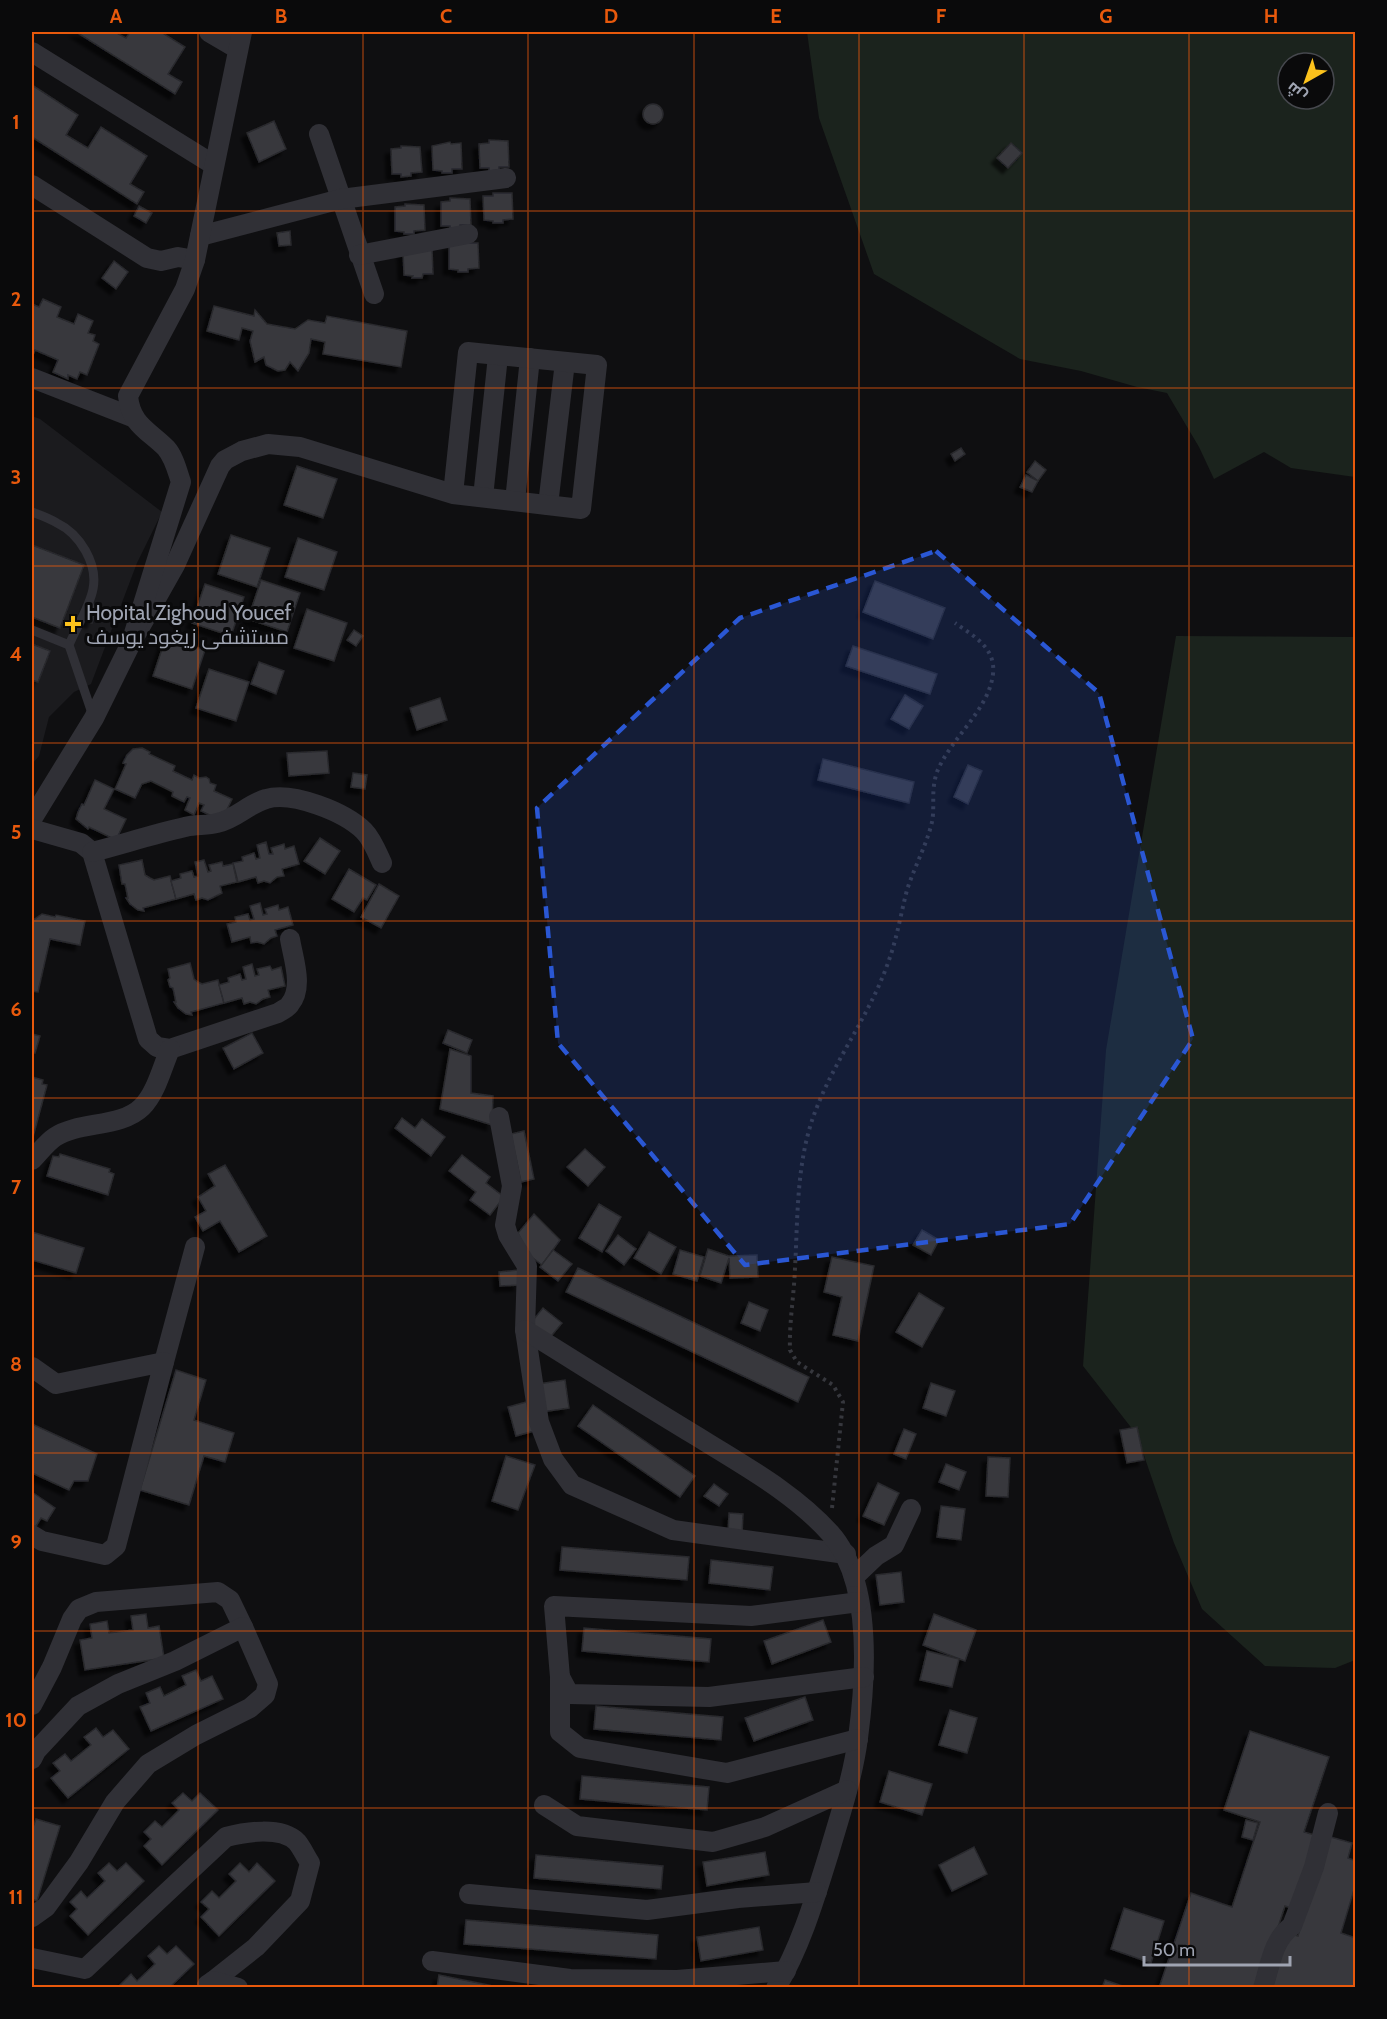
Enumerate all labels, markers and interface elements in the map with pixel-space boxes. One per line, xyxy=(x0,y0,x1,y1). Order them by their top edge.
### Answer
text: A xyxy=(110,4,123,28)
text: B xyxy=(275,4,287,28)
text: C xyxy=(440,4,452,28)
text: D xyxy=(604,4,618,28)
text: E xyxy=(770,4,782,28)
text: F xyxy=(936,4,947,28)
text: G xyxy=(1099,4,1113,28)
text: H xyxy=(1264,4,1278,28)
north arrow xyxy=(1276,51,1336,111)
text: ش xyxy=(1283,78,1311,106)
text: 1 xyxy=(12,110,20,134)
text: 2 xyxy=(11,287,21,311)
text: 3 xyxy=(11,465,21,489)
place label: Hopital Zighoud Youcef مستشفى زيغود يوسف xyxy=(86,600,292,650)
marker: Hopital Zighoud Youcef مستشفى زيغود يوسف xyxy=(64,615,82,633)
text: 4 xyxy=(10,642,22,666)
text: 5 xyxy=(11,820,21,844)
text: 6 xyxy=(10,997,22,1021)
text: 7 xyxy=(11,1175,22,1199)
text: 8 xyxy=(10,1352,22,1376)
text: 9 xyxy=(10,1530,22,1554)
text: 10 xyxy=(5,1708,27,1732)
text: 11 xyxy=(9,1885,23,1909)
scale bar xyxy=(1144,1929,1290,1967)
text: 50 m xyxy=(1153,1939,1195,1961)

